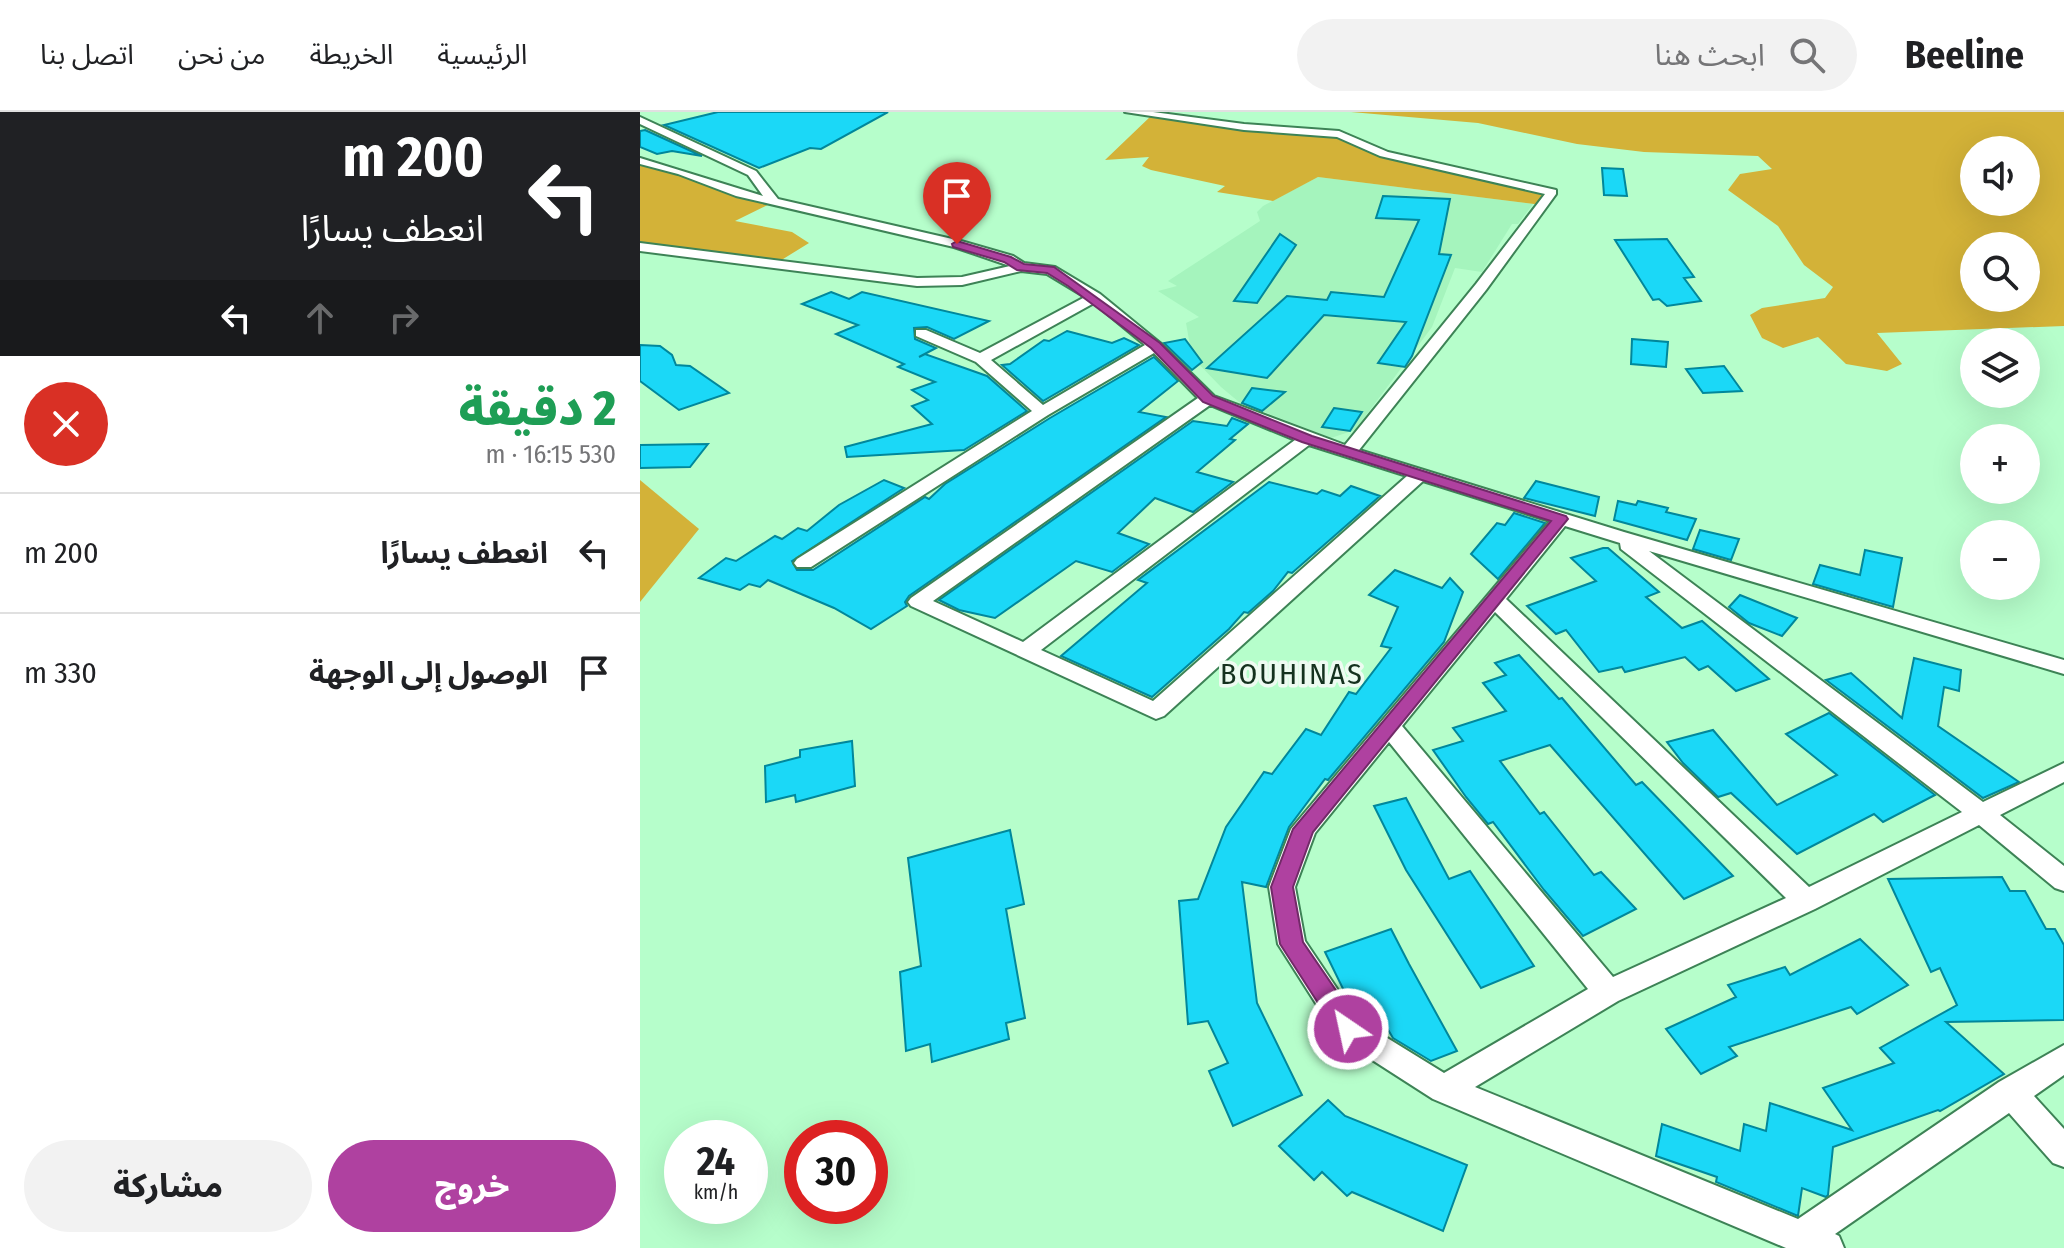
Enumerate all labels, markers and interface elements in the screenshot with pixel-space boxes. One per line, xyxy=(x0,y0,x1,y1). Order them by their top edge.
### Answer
search box xyxy=(1297,19,1857,91)
text: Beeline xyxy=(1905,32,2024,78)
icon: search xyxy=(1785,33,1829,77)
text: ابحث هنا xyxy=(1654,37,1765,73)
text: اتصل بنا xyxy=(40,38,134,71)
text: من نحن xyxy=(178,38,265,71)
text: الخريطة xyxy=(309,38,393,71)
text: الرئيسية xyxy=(437,38,527,71)
text: 200 m xyxy=(343,124,484,191)
map controls xyxy=(1960,136,2040,600)
button: sound xyxy=(1960,136,2040,216)
icon: left xyxy=(512,144,616,248)
pin xyxy=(923,162,991,244)
icon: arrive xyxy=(935,174,979,218)
text: انعطف يسارًا xyxy=(301,207,484,251)
button: search xyxy=(1960,232,2040,312)
icon: left xyxy=(214,296,258,340)
icon: ahead xyxy=(298,296,342,340)
icon: right xyxy=(382,296,426,340)
button: layers xyxy=(1960,328,2040,408)
text: 2 دقيقة xyxy=(459,380,616,438)
button: close xyxy=(24,382,108,466)
button: + xyxy=(1960,424,2040,504)
text: 530 m · 16:15 xyxy=(486,439,616,470)
button: − xyxy=(1960,520,2040,600)
icon: left xyxy=(572,531,616,575)
text: 200 m xyxy=(24,535,99,571)
text: انعطف يسارًا xyxy=(381,535,548,571)
icon: arrive xyxy=(572,651,616,695)
text: 330 m xyxy=(24,655,97,691)
text: الوصول إلى الوجهة xyxy=(309,655,548,691)
district label: BOUHINAS xyxy=(1220,656,1364,692)
position arrow xyxy=(1306,987,1390,1071)
speed limit sign: 30 xyxy=(784,1120,888,1224)
text: 24 xyxy=(697,1138,735,1186)
button: مشاركة xyxy=(24,1140,312,1232)
button: خروج xyxy=(328,1140,616,1232)
text: km/h xyxy=(694,1180,738,1204)

